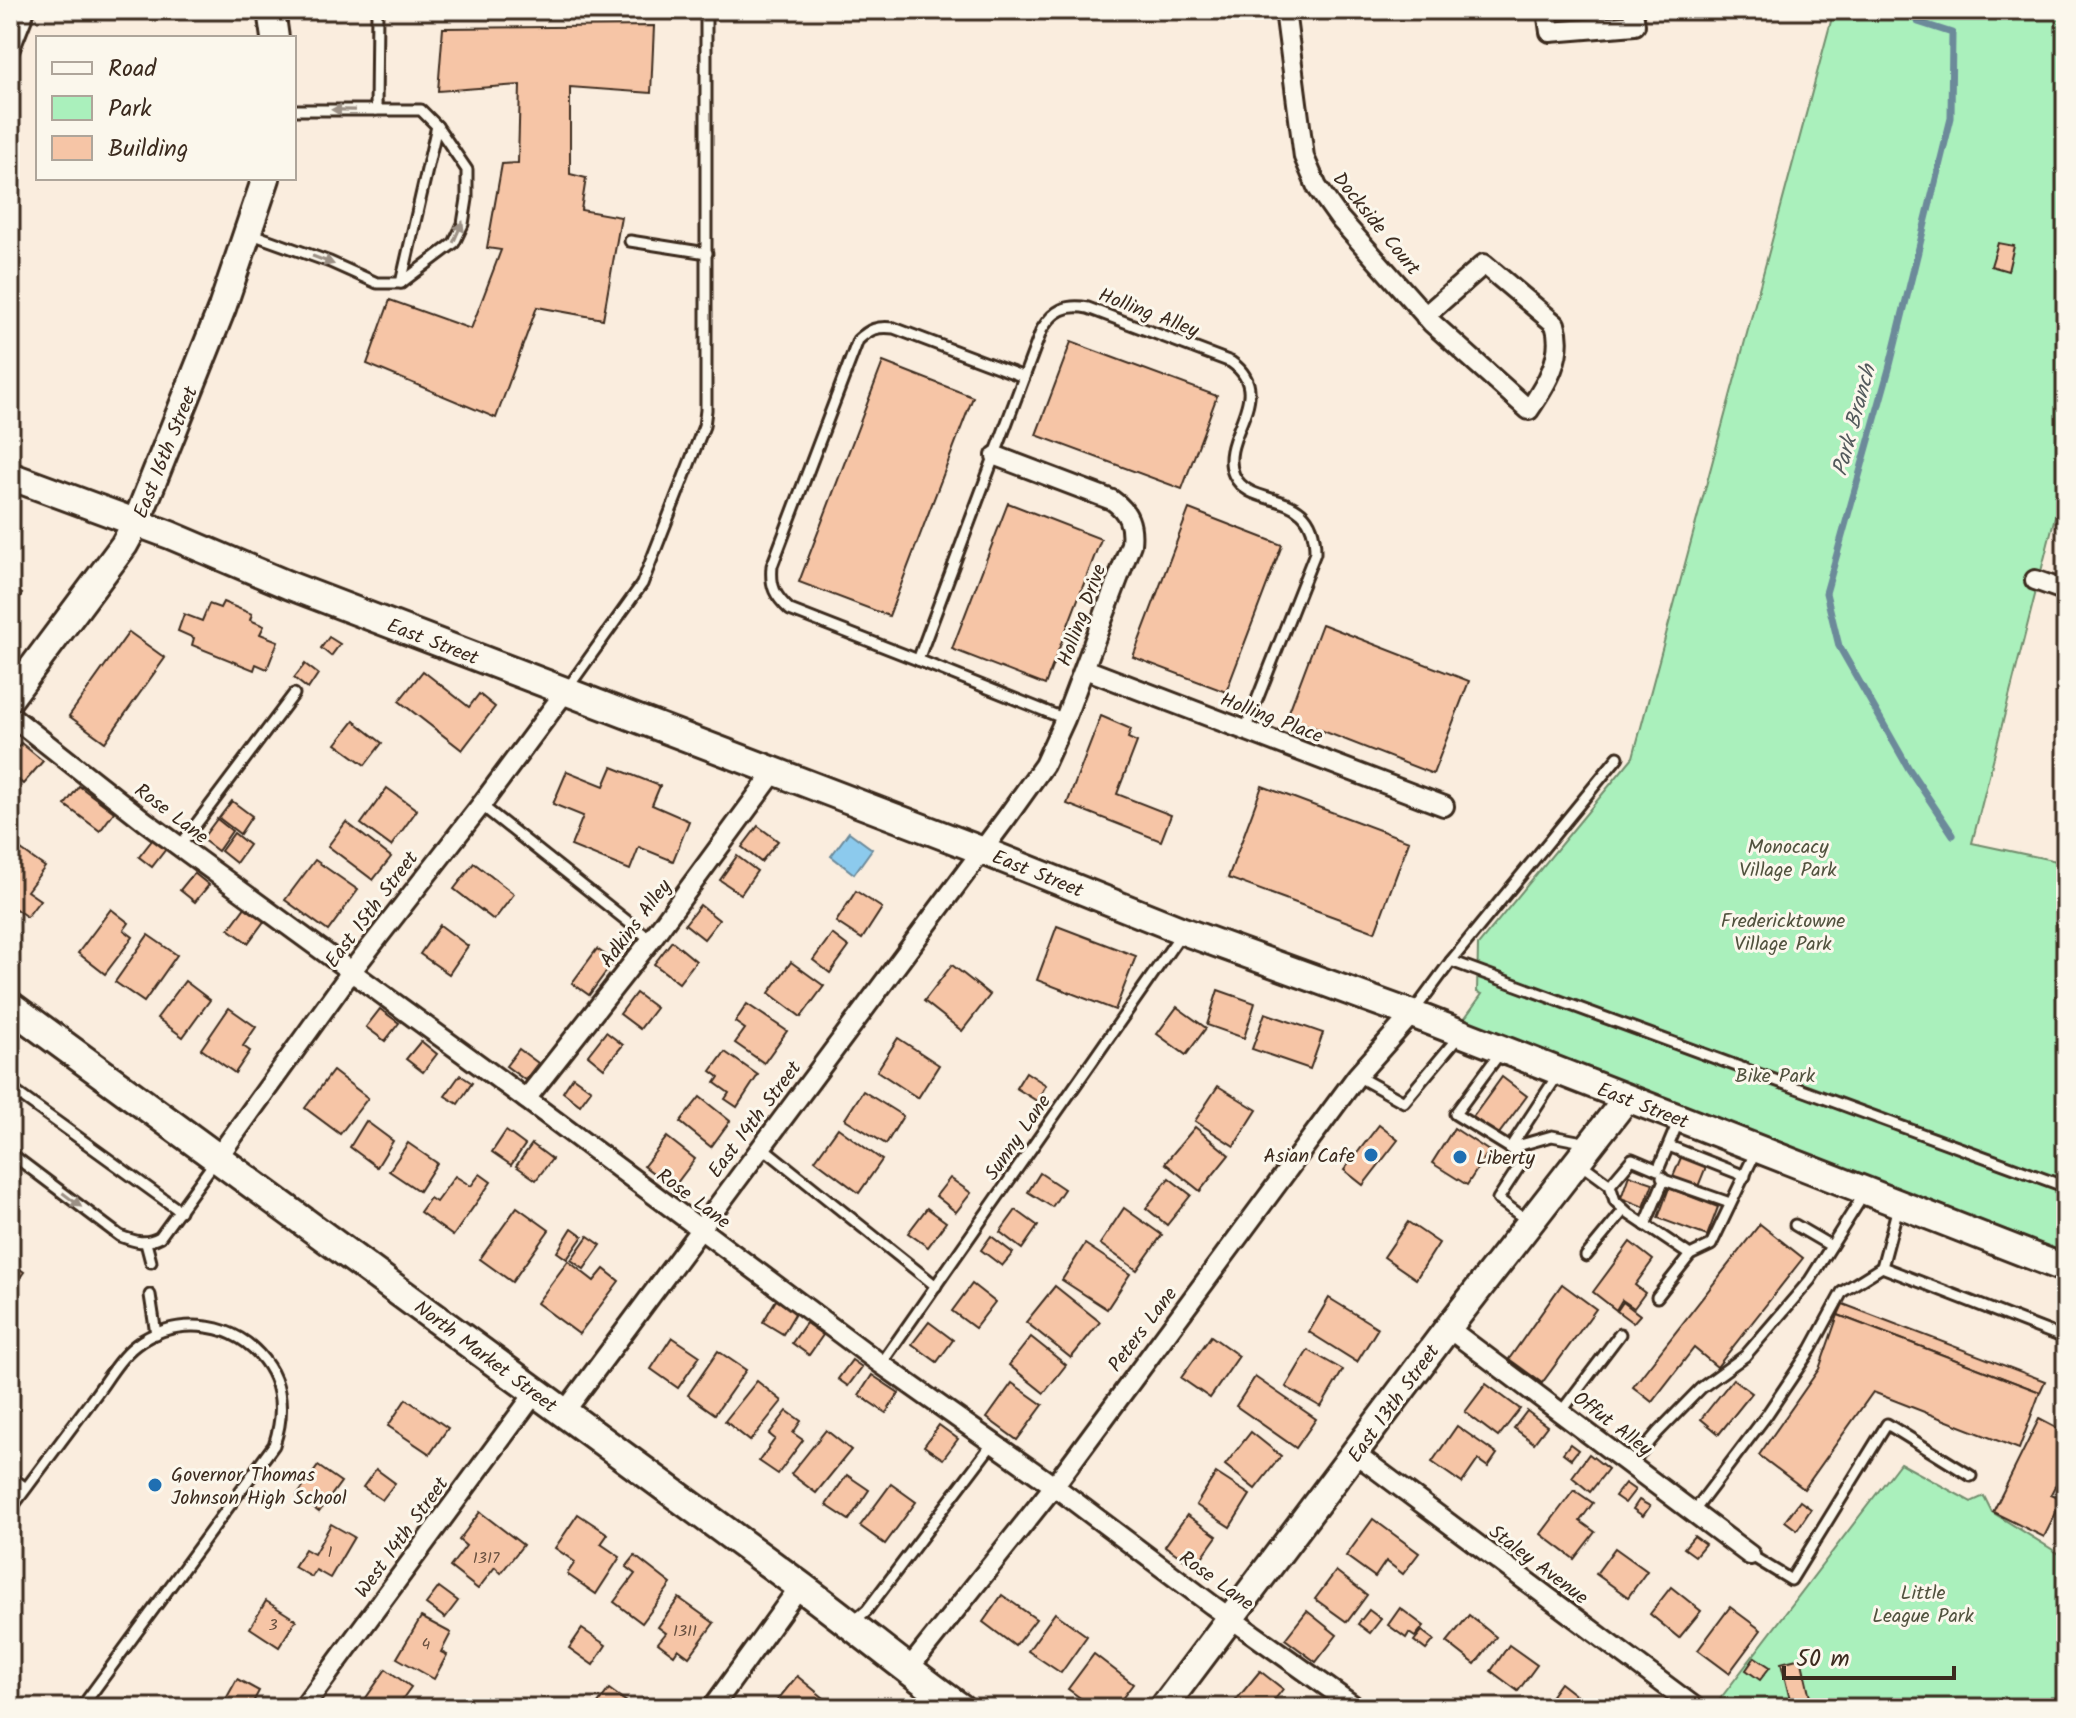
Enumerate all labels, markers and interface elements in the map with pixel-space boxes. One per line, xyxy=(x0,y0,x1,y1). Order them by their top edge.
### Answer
legend xyxy=(36,36,296,180)
text: Road xyxy=(108,50,157,89)
text: Park xyxy=(108,90,152,129)
one-way arrow xyxy=(330,104,355,116)
text: Building xyxy=(108,130,188,169)
street label: Dockside Court xyxy=(1324,165,1428,283)
one-way arrow xyxy=(451,221,464,244)
one-way arrow xyxy=(311,254,335,267)
street label: Holling Alley xyxy=(1093,280,1204,348)
water label: Park Branch xyxy=(1824,359,1888,480)
street label: East 16th Street xyxy=(126,382,208,524)
street label: Holling Drive xyxy=(1050,560,1116,671)
street label: East Street xyxy=(382,611,483,675)
street label: Holling Place xyxy=(1215,685,1328,753)
street label: Rose Lane xyxy=(127,776,215,853)
park label: Monocacy Village Park xyxy=(1739,832,1837,887)
street label: East Street xyxy=(987,842,1088,908)
street label: East 15th Street xyxy=(318,845,428,976)
street label: Adkins Alley xyxy=(593,873,681,975)
park label: Fredericktowne Village Park xyxy=(1721,906,1845,961)
street label: East 14th Street xyxy=(701,1055,811,1186)
park label: Bike Park xyxy=(1735,1061,1816,1093)
street label: East Street xyxy=(1592,1075,1693,1139)
street label: Sunny Lane xyxy=(977,1088,1060,1188)
place label: Asian Cafe xyxy=(1264,1141,1355,1173)
place label: Liberty xyxy=(1476,1143,1536,1175)
marker: Asian Cafe xyxy=(1362,1146,1380,1164)
marker: Liberty xyxy=(1451,1148,1469,1166)
street label: Rose Lane xyxy=(649,1161,737,1238)
one-way arrow xyxy=(62,1191,82,1207)
street label: Peters Lane xyxy=(1101,1281,1186,1380)
street label: North Market Street xyxy=(406,1293,563,1422)
street label: East 13th Street xyxy=(1340,1338,1449,1470)
street label: Offut Alley xyxy=(1565,1384,1659,1466)
place label: Governor Thomas Johnson High School xyxy=(171,1460,347,1515)
street label: West 14th Street xyxy=(348,1471,458,1606)
marker: Governor Thomas Johnson High School xyxy=(146,1476,164,1494)
street label: Staley Avenue xyxy=(1481,1517,1595,1614)
house number: 1 xyxy=(327,1540,333,1565)
street label: Rose Lane xyxy=(1172,1543,1260,1620)
house number: 1317 xyxy=(473,1546,500,1571)
park label: Little League Park xyxy=(1872,1578,1974,1633)
house number: 3 xyxy=(268,1613,278,1638)
house number: 1311 xyxy=(673,1619,697,1644)
scale bar xyxy=(1784,1630,1954,1680)
house number: 4 xyxy=(422,1632,431,1657)
text: 50 m xyxy=(1796,1640,1850,1679)

